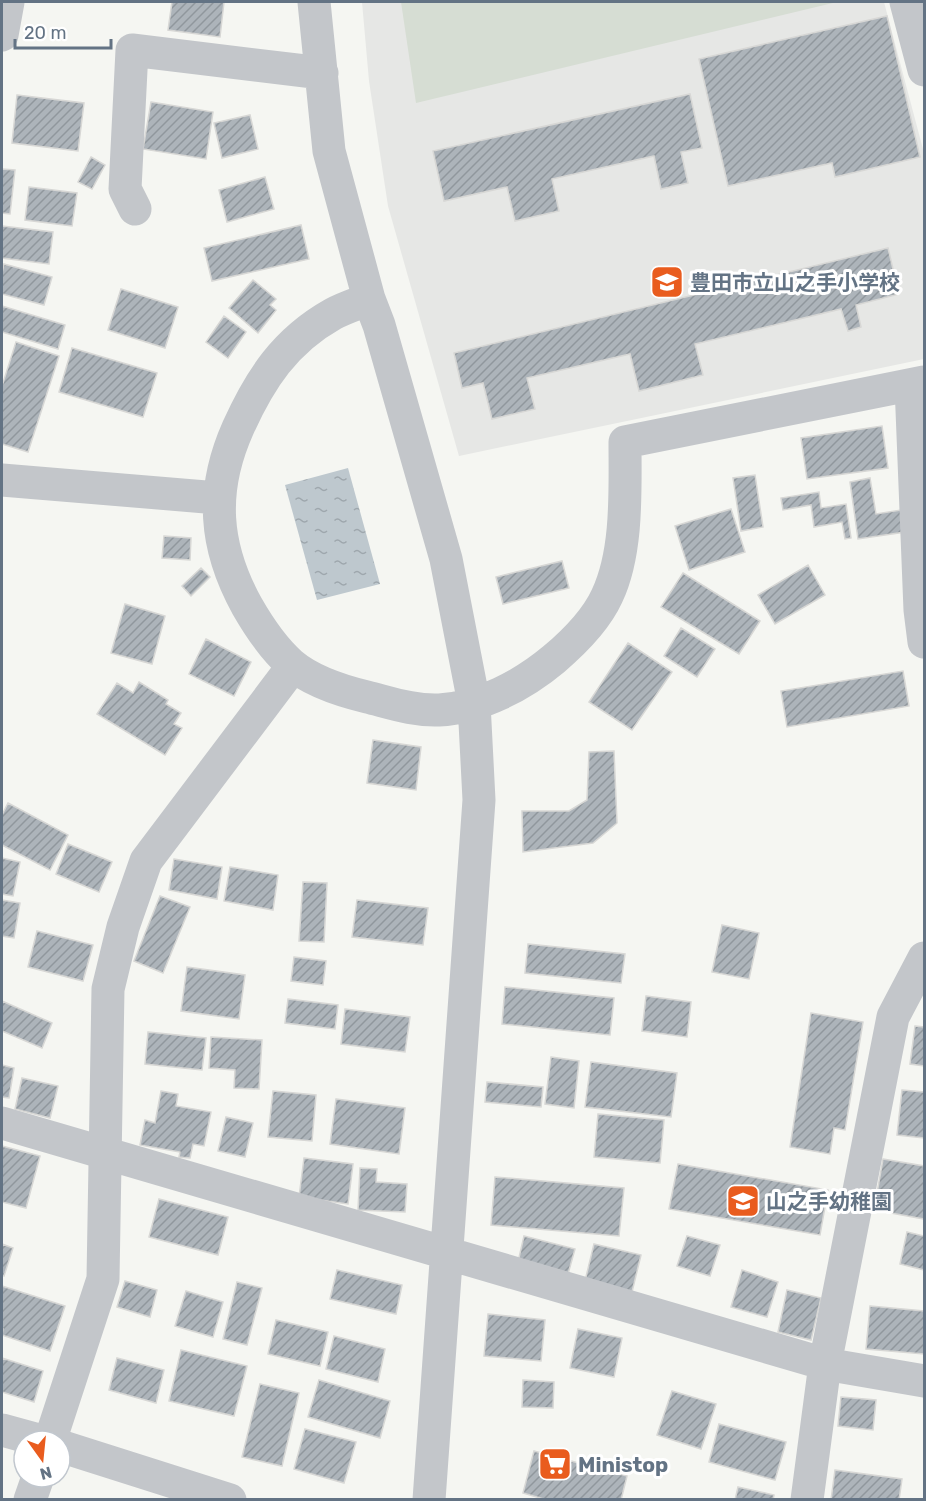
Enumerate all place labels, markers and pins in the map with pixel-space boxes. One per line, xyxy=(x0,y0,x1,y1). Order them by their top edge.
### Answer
school or university icon: 豊田市立山之手小学校 xyxy=(649,264,685,300)
place label: 豊田市立山之手小学校 xyxy=(690,270,900,295)
school or university icon: 山之手幼稚園 xyxy=(725,1183,761,1219)
place label: 山之手幼稚園 xyxy=(766,1189,892,1214)
supermarket icon: Ministop xyxy=(537,1446,573,1482)
place label: Ministop xyxy=(578,1452,668,1477)

